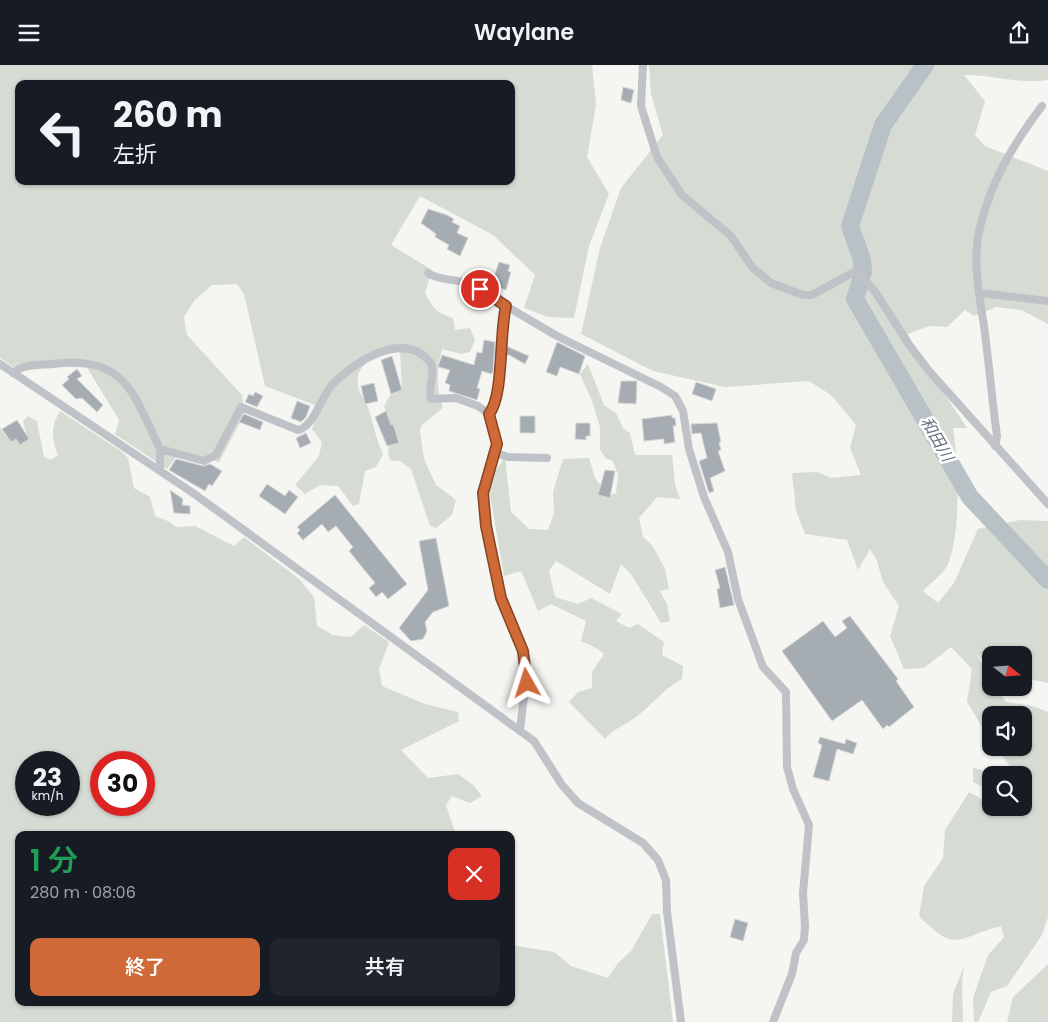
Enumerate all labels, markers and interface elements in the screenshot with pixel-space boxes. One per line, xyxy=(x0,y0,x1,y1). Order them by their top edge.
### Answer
text: Waylane xyxy=(474,17,574,48)
icon: menu xyxy=(15,19,43,47)
icon: share xyxy=(1005,19,1033,47)
text: 260 m xyxy=(113,90,223,139)
icon: left xyxy=(30,100,95,165)
text: 左折 xyxy=(113,139,157,170)
pin xyxy=(459,268,501,310)
icon: arrive xyxy=(466,275,494,303)
water label: 和田川 xyxy=(915,412,960,467)
north arrow xyxy=(982,646,1032,696)
map controls xyxy=(982,646,1032,816)
position arrow xyxy=(500,656,552,708)
button: sound xyxy=(982,706,1032,756)
speed limit sign: 30 xyxy=(90,751,155,816)
text: 23 xyxy=(33,760,62,795)
button: search xyxy=(982,766,1032,816)
text: km/h xyxy=(32,787,63,804)
text: 1 分 xyxy=(30,839,78,882)
button: close xyxy=(448,848,500,900)
text: 280 m · 08:06 xyxy=(30,881,136,904)
button: 終了 xyxy=(30,938,260,996)
button: 共有 xyxy=(270,938,500,996)

